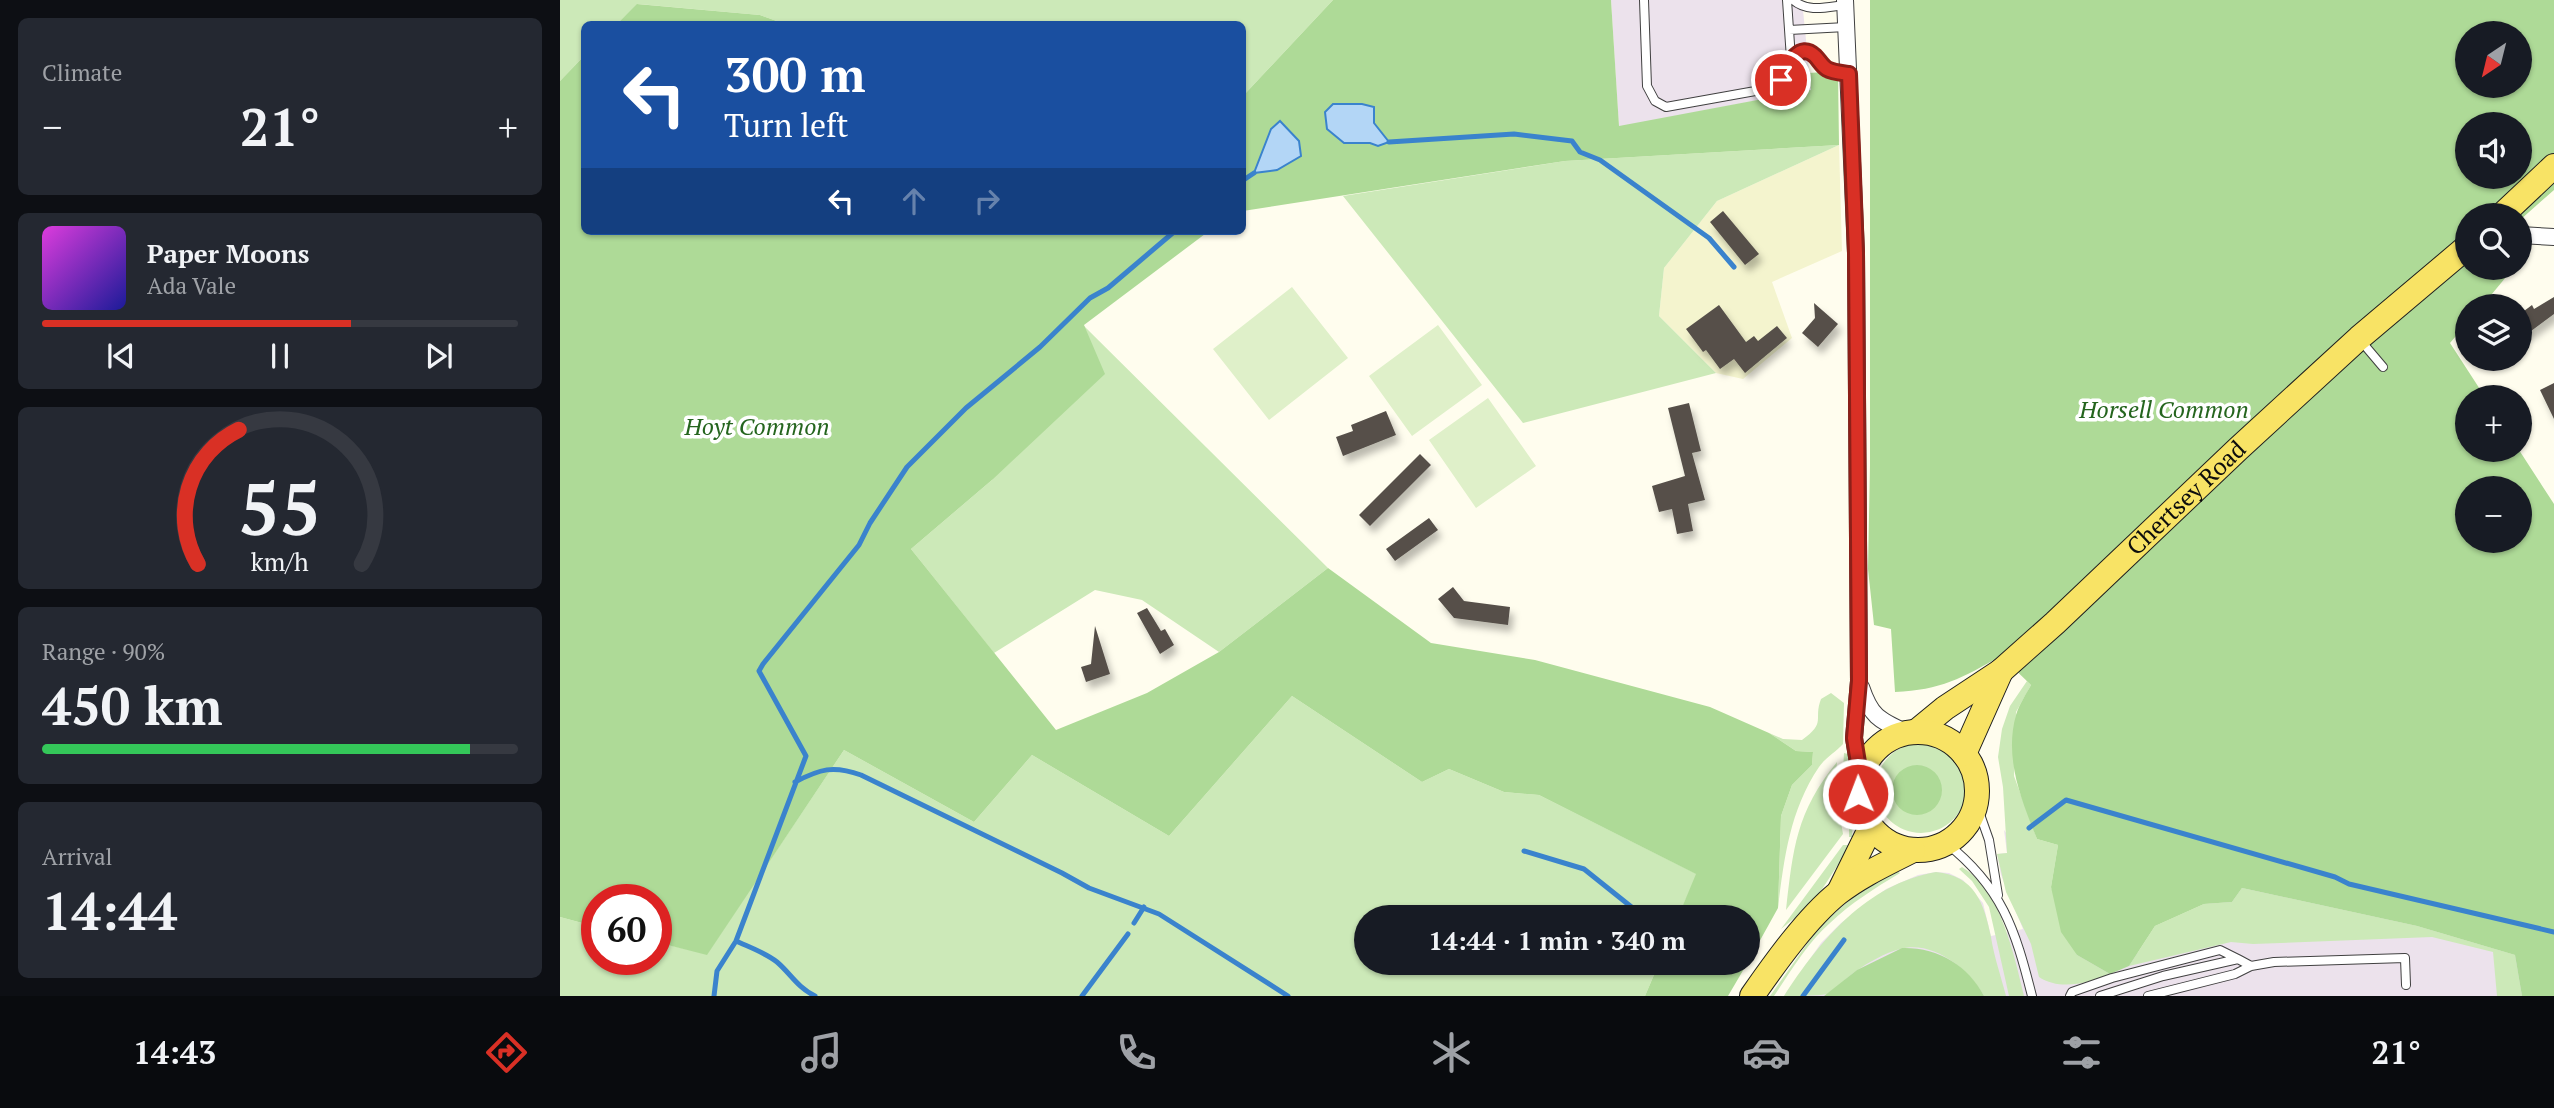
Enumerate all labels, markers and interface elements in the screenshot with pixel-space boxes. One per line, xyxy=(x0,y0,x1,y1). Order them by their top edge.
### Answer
north arrow xyxy=(2455,21,2532,98)
map controls xyxy=(2455,21,2532,553)
text: 300 m xyxy=(724,41,866,106)
icon: left xyxy=(609,49,700,140)
pin xyxy=(1751,50,1811,110)
text: Climate xyxy=(42,57,122,88)
icon: arrive xyxy=(1762,61,1800,99)
text: 21° xyxy=(240,92,320,161)
text: − xyxy=(42,102,62,152)
text: + xyxy=(498,102,518,152)
text: Turn left xyxy=(724,104,848,146)
button: sound xyxy=(2455,112,2532,189)
icon: left xyxy=(822,182,860,220)
icon: ahead xyxy=(895,182,933,220)
icon: right xyxy=(968,182,1006,220)
button: search xyxy=(2455,203,2532,280)
text: Paper Moons xyxy=(147,236,310,270)
text: Ada Vale xyxy=(147,270,236,301)
button: layers xyxy=(2455,294,2532,371)
icon: previous xyxy=(102,337,140,375)
icon: pause xyxy=(261,337,299,375)
icon: next xyxy=(420,337,458,375)
button: + xyxy=(2455,385,2532,462)
park label: Horsell Common xyxy=(2078,393,2249,425)
park label: Hoyt Common xyxy=(683,410,830,442)
street label: Chertsey Road xyxy=(2119,433,2252,562)
text: 55 xyxy=(239,458,321,555)
button: − xyxy=(2455,476,2532,553)
text: km/h xyxy=(251,545,309,578)
text: Range · 90% xyxy=(42,636,165,667)
text: 450 km xyxy=(42,671,223,740)
position arrow xyxy=(1821,757,1895,831)
text: Arrival xyxy=(42,841,113,872)
text: 14:44 xyxy=(42,876,177,945)
speed limit sign: 60 xyxy=(581,884,672,975)
text: 14:44 · 1 min · 340 m xyxy=(1428,923,1686,957)
icon: directions xyxy=(482,1028,531,1077)
icon: music xyxy=(797,1028,846,1077)
icon: phone xyxy=(1112,1028,1161,1077)
icon: climate xyxy=(1427,1028,1476,1077)
icon: car xyxy=(1742,1028,1791,1077)
icon: filters xyxy=(2057,1028,2106,1077)
text: 14:43 xyxy=(133,1031,216,1073)
text: 21° xyxy=(2372,1031,2421,1073)

